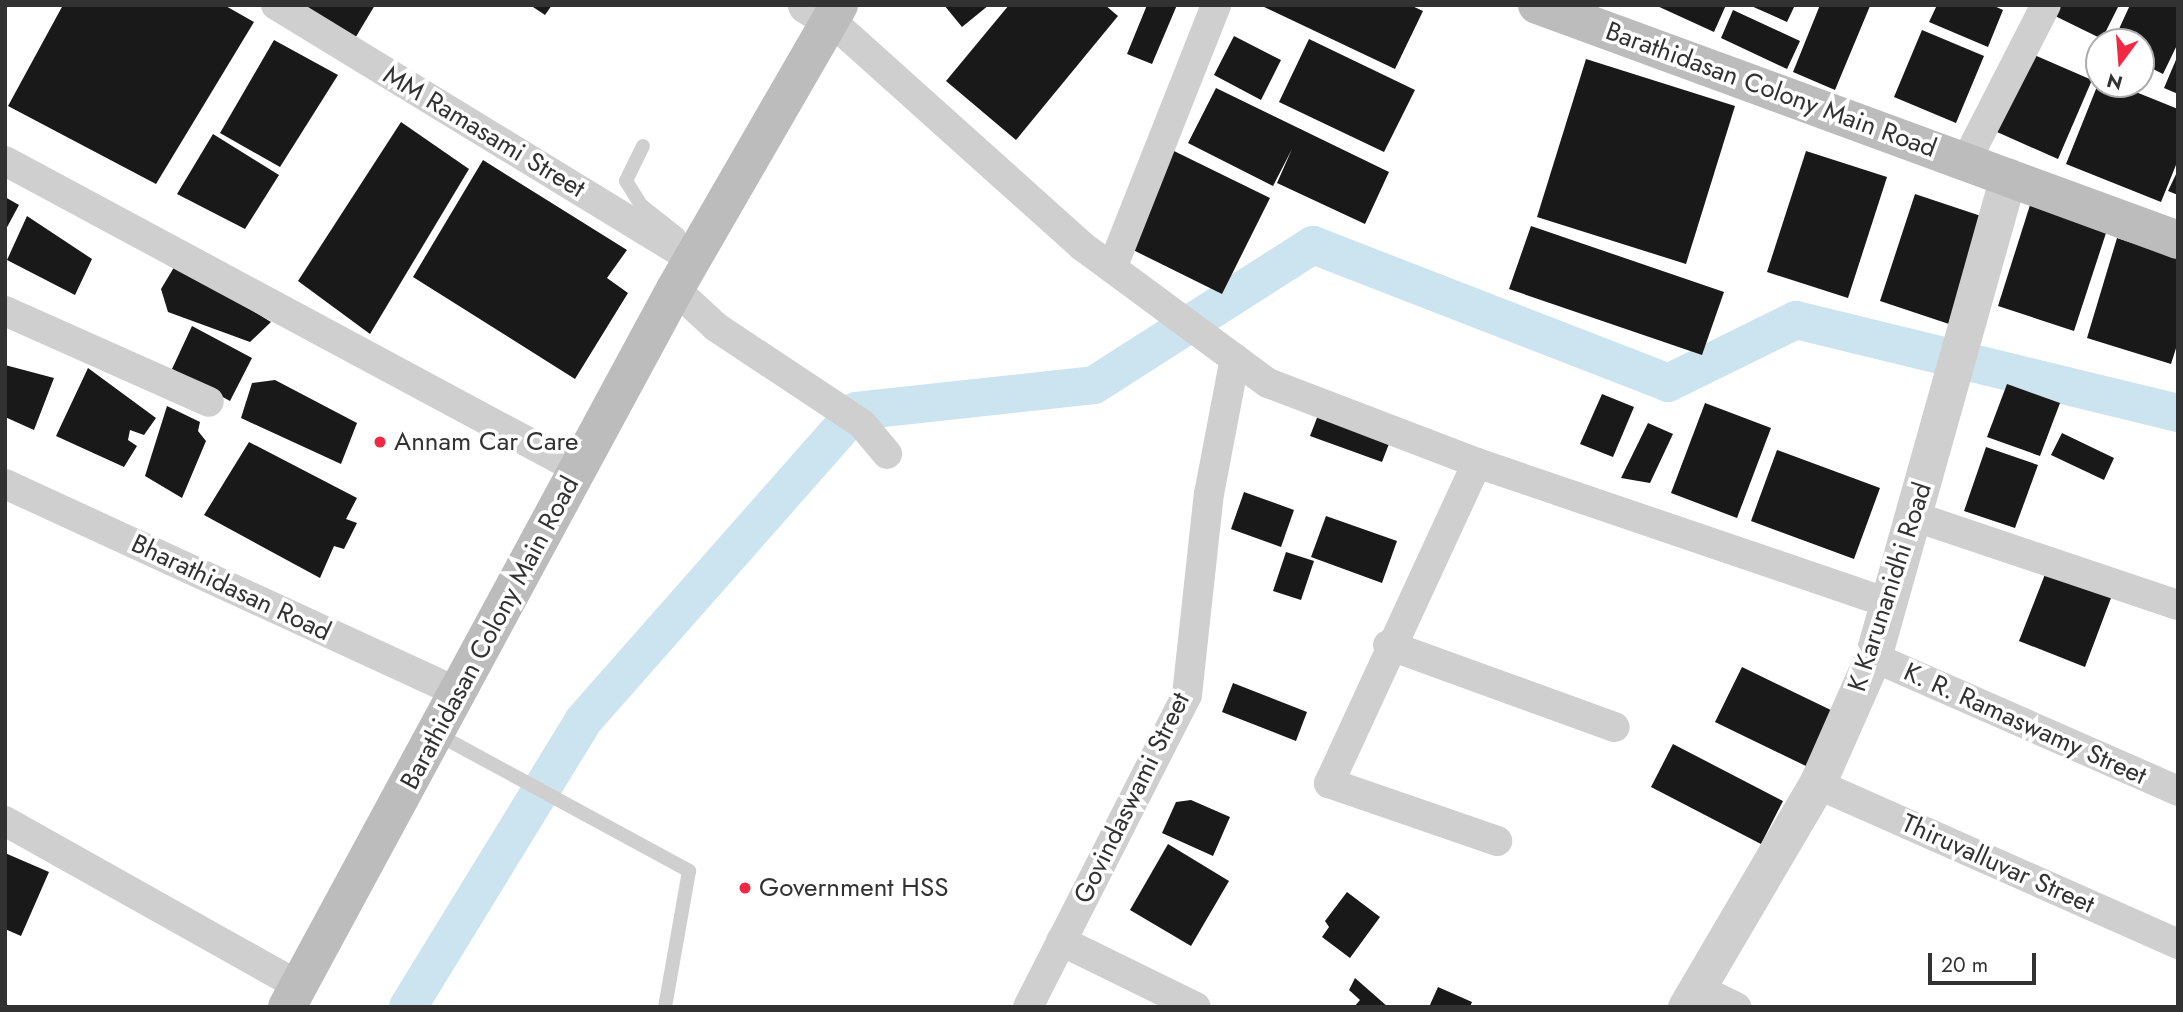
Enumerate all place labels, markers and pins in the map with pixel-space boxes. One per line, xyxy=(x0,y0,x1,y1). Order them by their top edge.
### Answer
place label: Annam Car Care xyxy=(394,426,578,458)
marker: Annam Car Care xyxy=(372,434,388,450)
place label: Government HSS xyxy=(759,872,948,904)
marker: Government HSS xyxy=(737,880,753,896)

